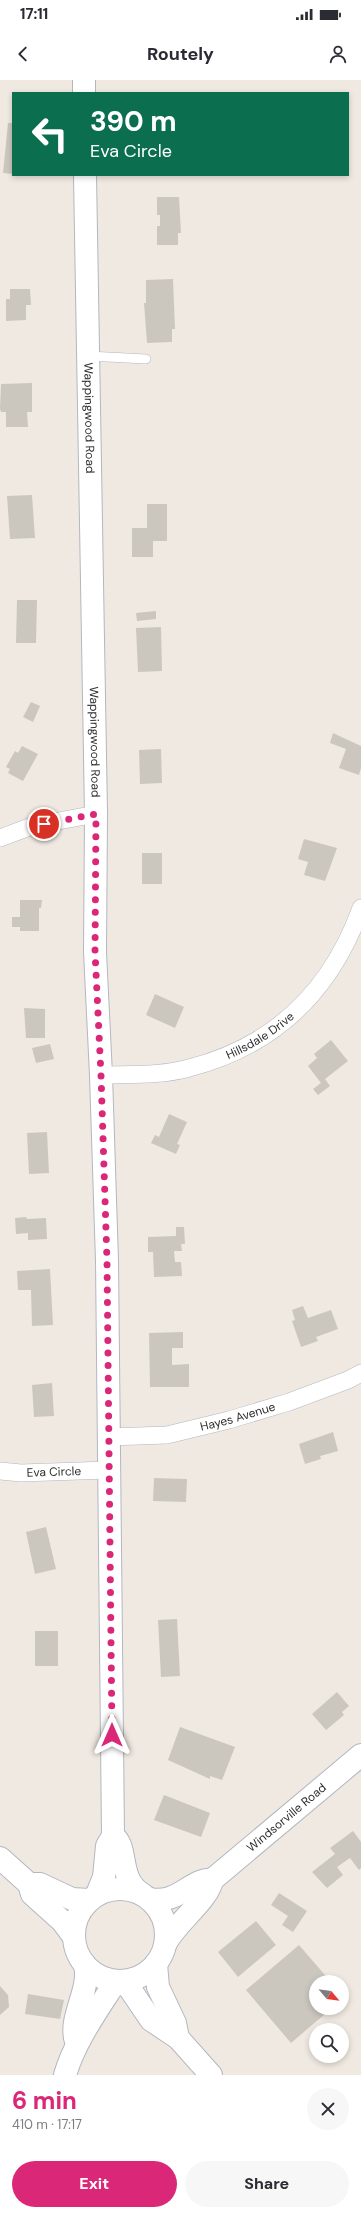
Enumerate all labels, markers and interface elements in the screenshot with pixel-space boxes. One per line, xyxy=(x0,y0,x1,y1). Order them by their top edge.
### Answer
text: 17:11 xyxy=(20,4,48,24)
text: Routely xyxy=(147,42,214,66)
icon: back xyxy=(12,43,34,65)
icon: person xyxy=(327,43,349,65)
text: 390 m xyxy=(90,103,177,140)
icon: left xyxy=(24,108,76,160)
text: Eva Circle xyxy=(90,139,172,163)
street label: Wappingwood Road xyxy=(80,362,98,474)
street label: Wappingwood Road xyxy=(86,686,104,798)
pin xyxy=(27,807,61,841)
icon: arrive xyxy=(33,813,55,835)
street label: Hillsdale Drive xyxy=(223,1008,298,1063)
street label: Hayes Avenue xyxy=(198,1399,277,1435)
street label: Eva Circle xyxy=(26,1463,82,1481)
position arrow xyxy=(91,1714,133,1756)
street label: Windsorville Road xyxy=(243,1780,330,1856)
north arrow xyxy=(309,1975,349,2015)
map controls xyxy=(309,1975,349,2063)
button: search xyxy=(309,2023,349,2063)
text: 6 min xyxy=(12,2085,77,2116)
button: close xyxy=(307,2088,349,2130)
text: 410 m · 17:17 xyxy=(12,2116,82,2133)
button: Exit xyxy=(12,2161,177,2207)
button: Share xyxy=(185,2161,349,2207)

